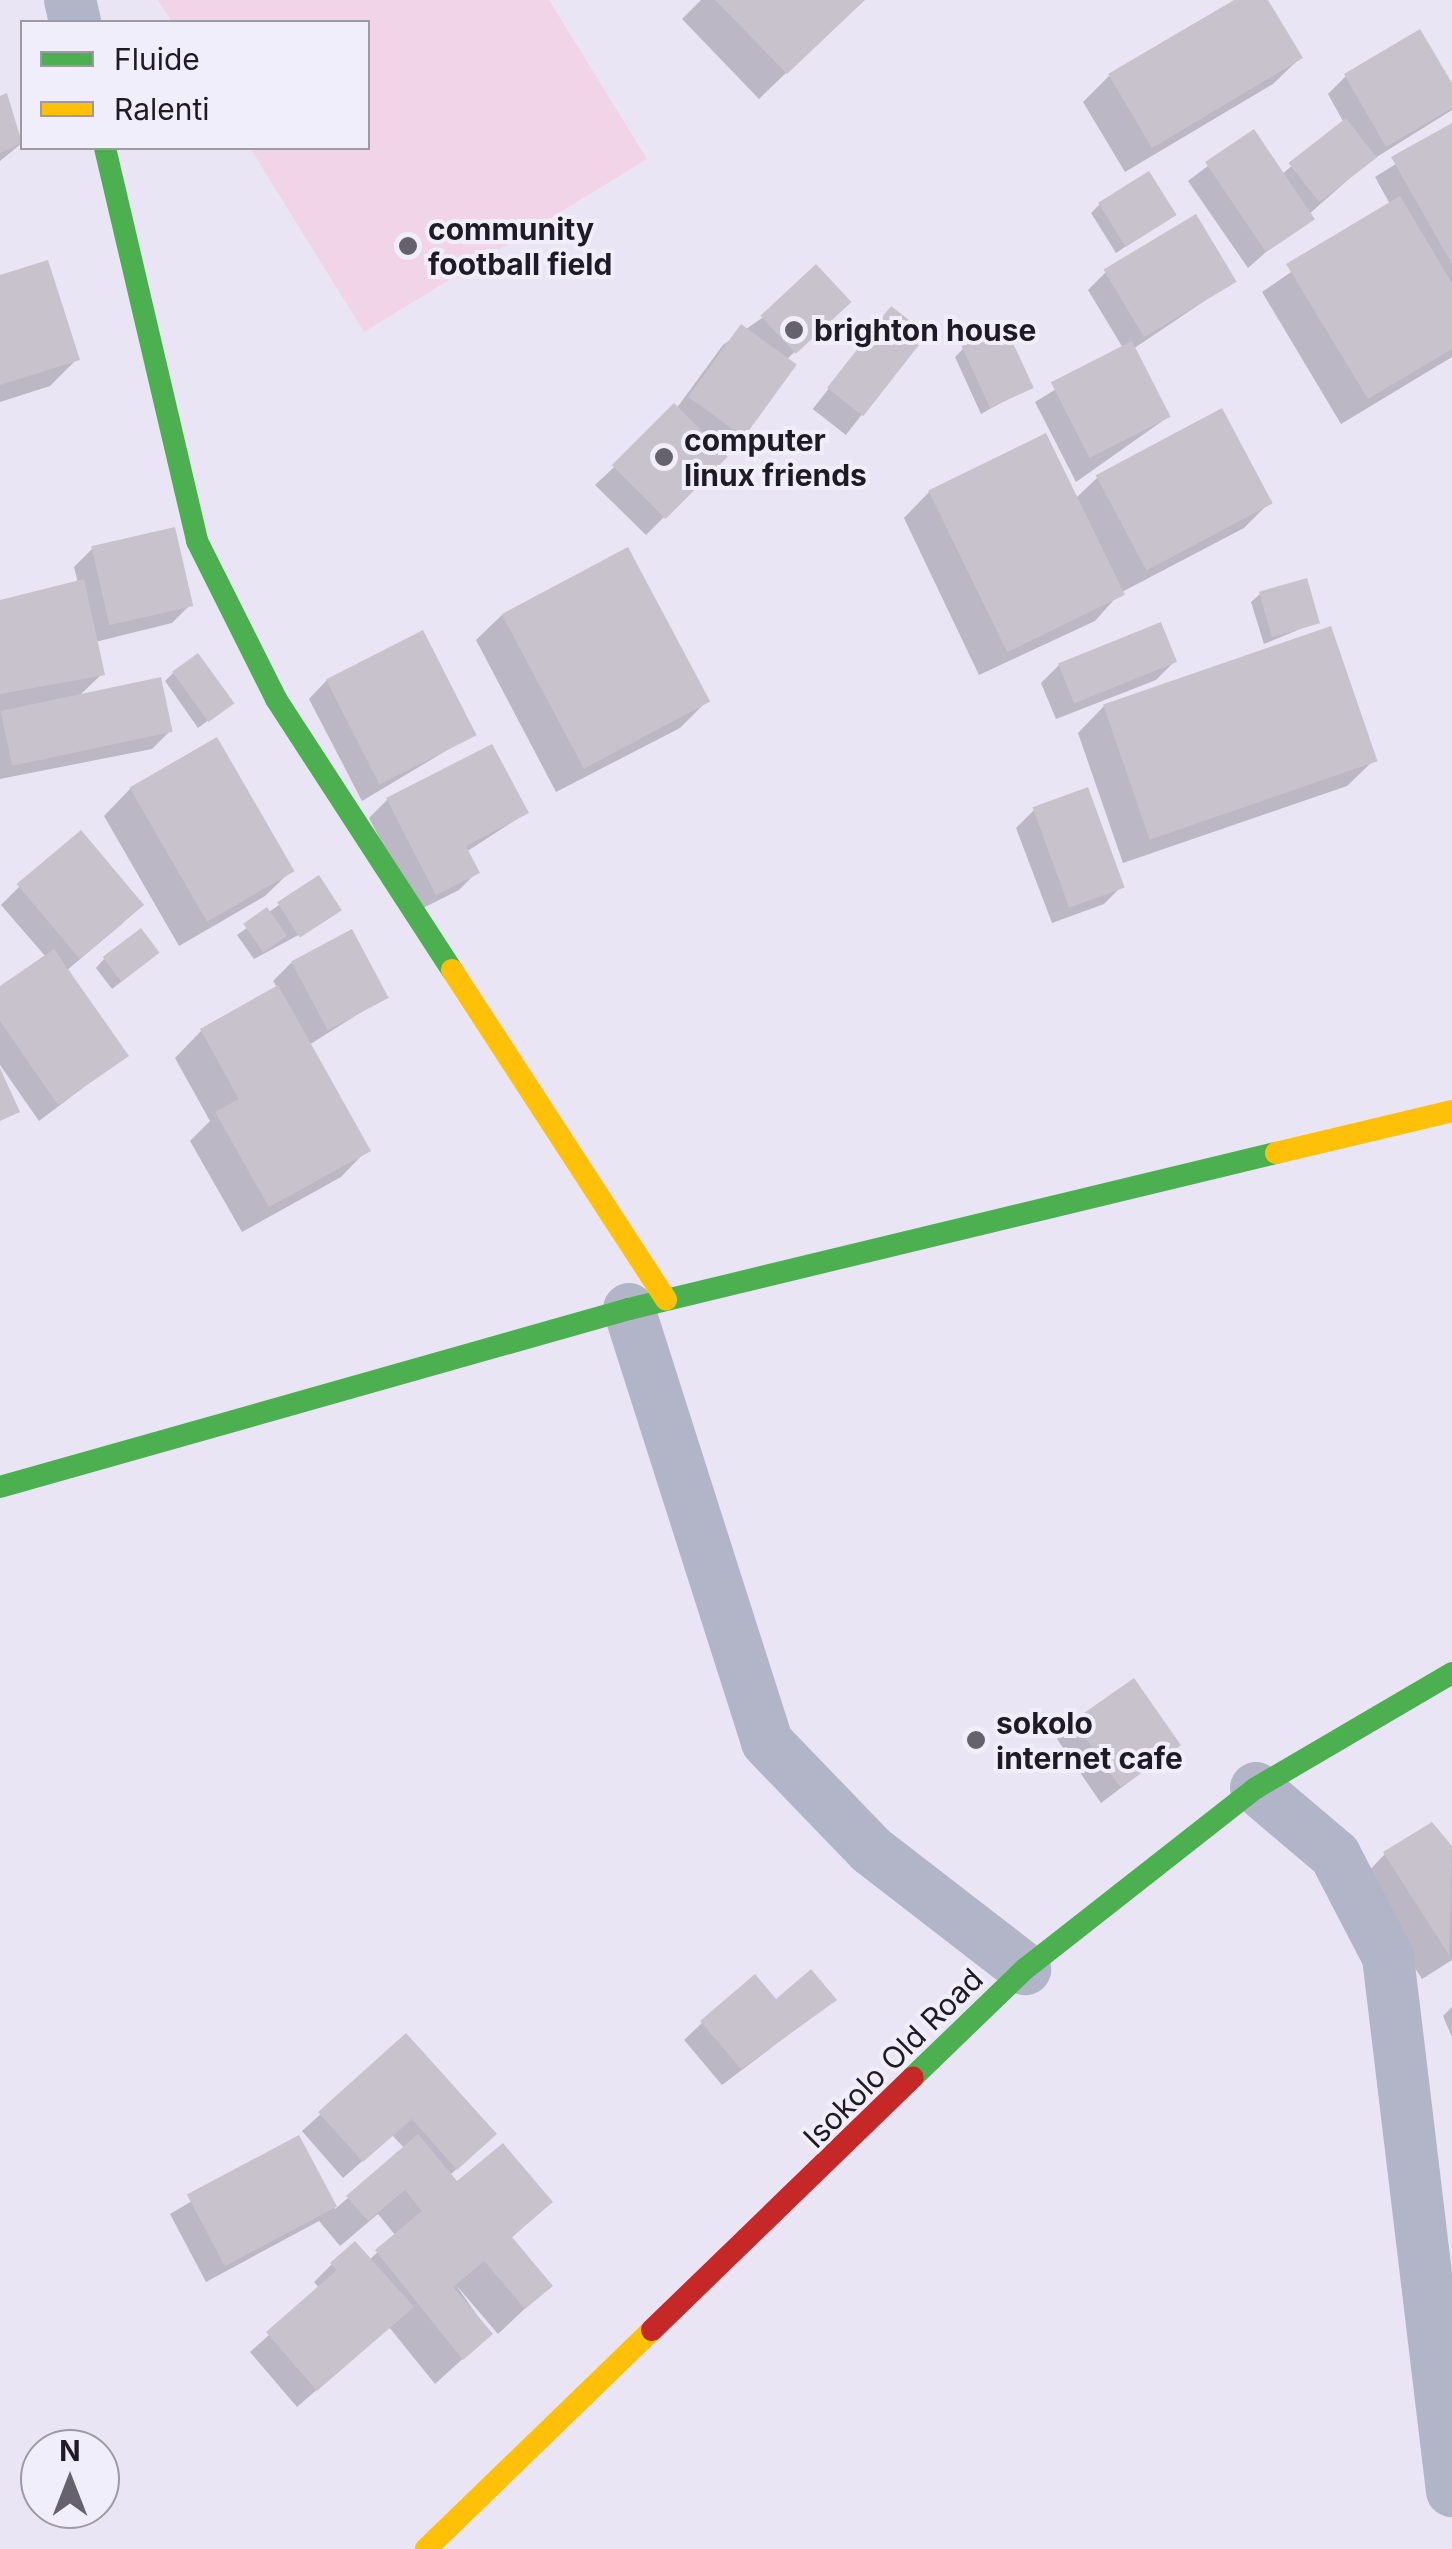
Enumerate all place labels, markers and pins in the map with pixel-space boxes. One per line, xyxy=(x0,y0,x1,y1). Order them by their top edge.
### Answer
place label: community football field xyxy=(428,211,612,282)
marker: community football field xyxy=(397,235,419,257)
place label: brighton house xyxy=(814,312,1036,348)
marker: brighton house xyxy=(783,319,805,341)
place label: computer linux friends xyxy=(684,422,867,492)
marker: computer linux friends xyxy=(653,446,675,468)
place label: sokolo internet cafe xyxy=(996,1705,1183,1776)
marker: sokolo internet cafe xyxy=(965,1729,987,1751)

